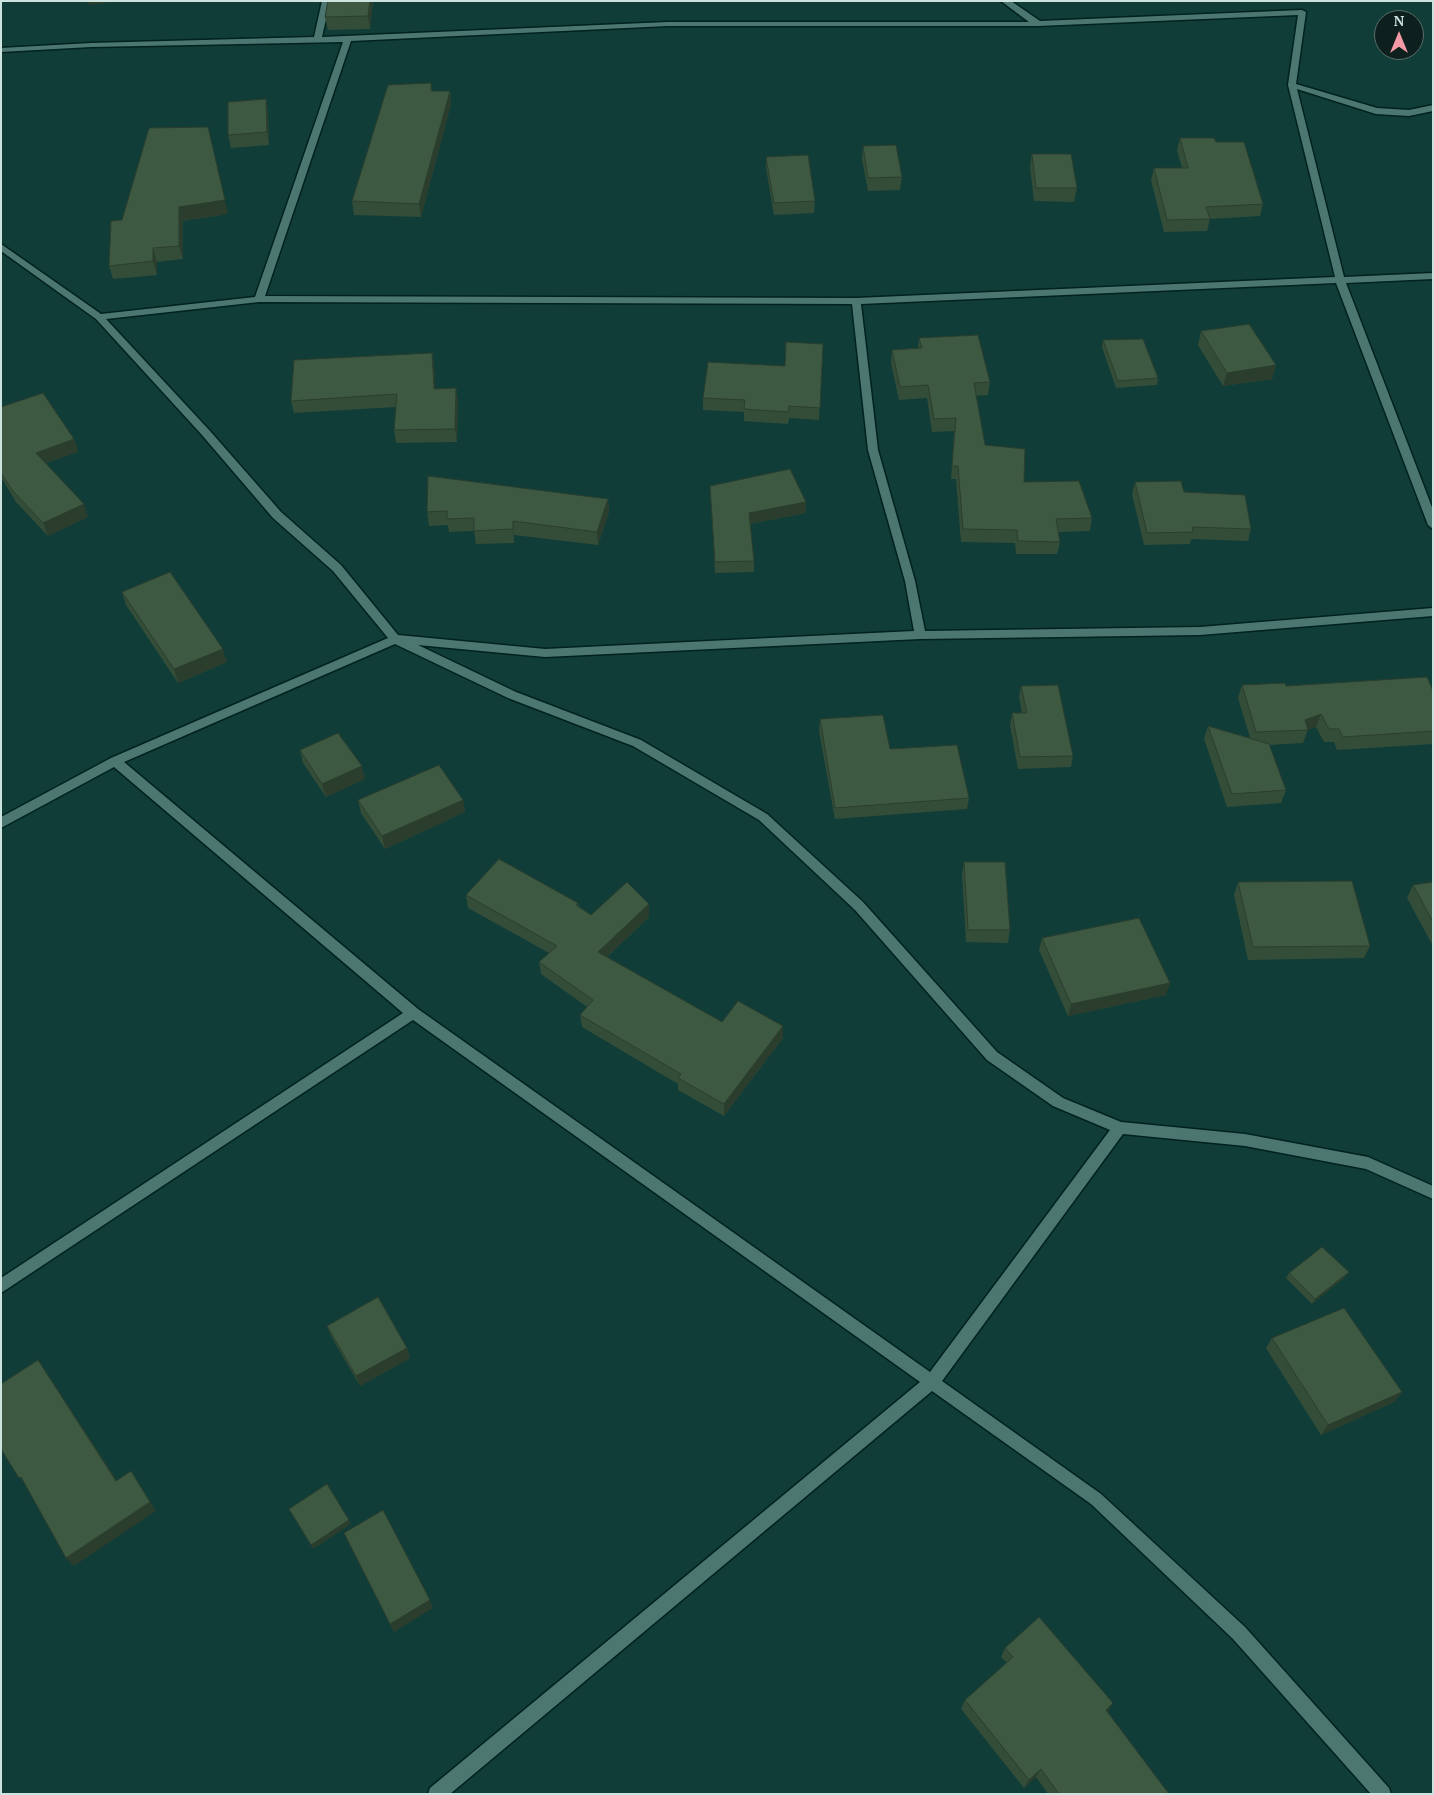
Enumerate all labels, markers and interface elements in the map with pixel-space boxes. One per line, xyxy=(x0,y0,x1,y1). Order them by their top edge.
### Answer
north arrow xyxy=(1374,10,1424,60)
text: N xyxy=(1394,11,1404,30)

